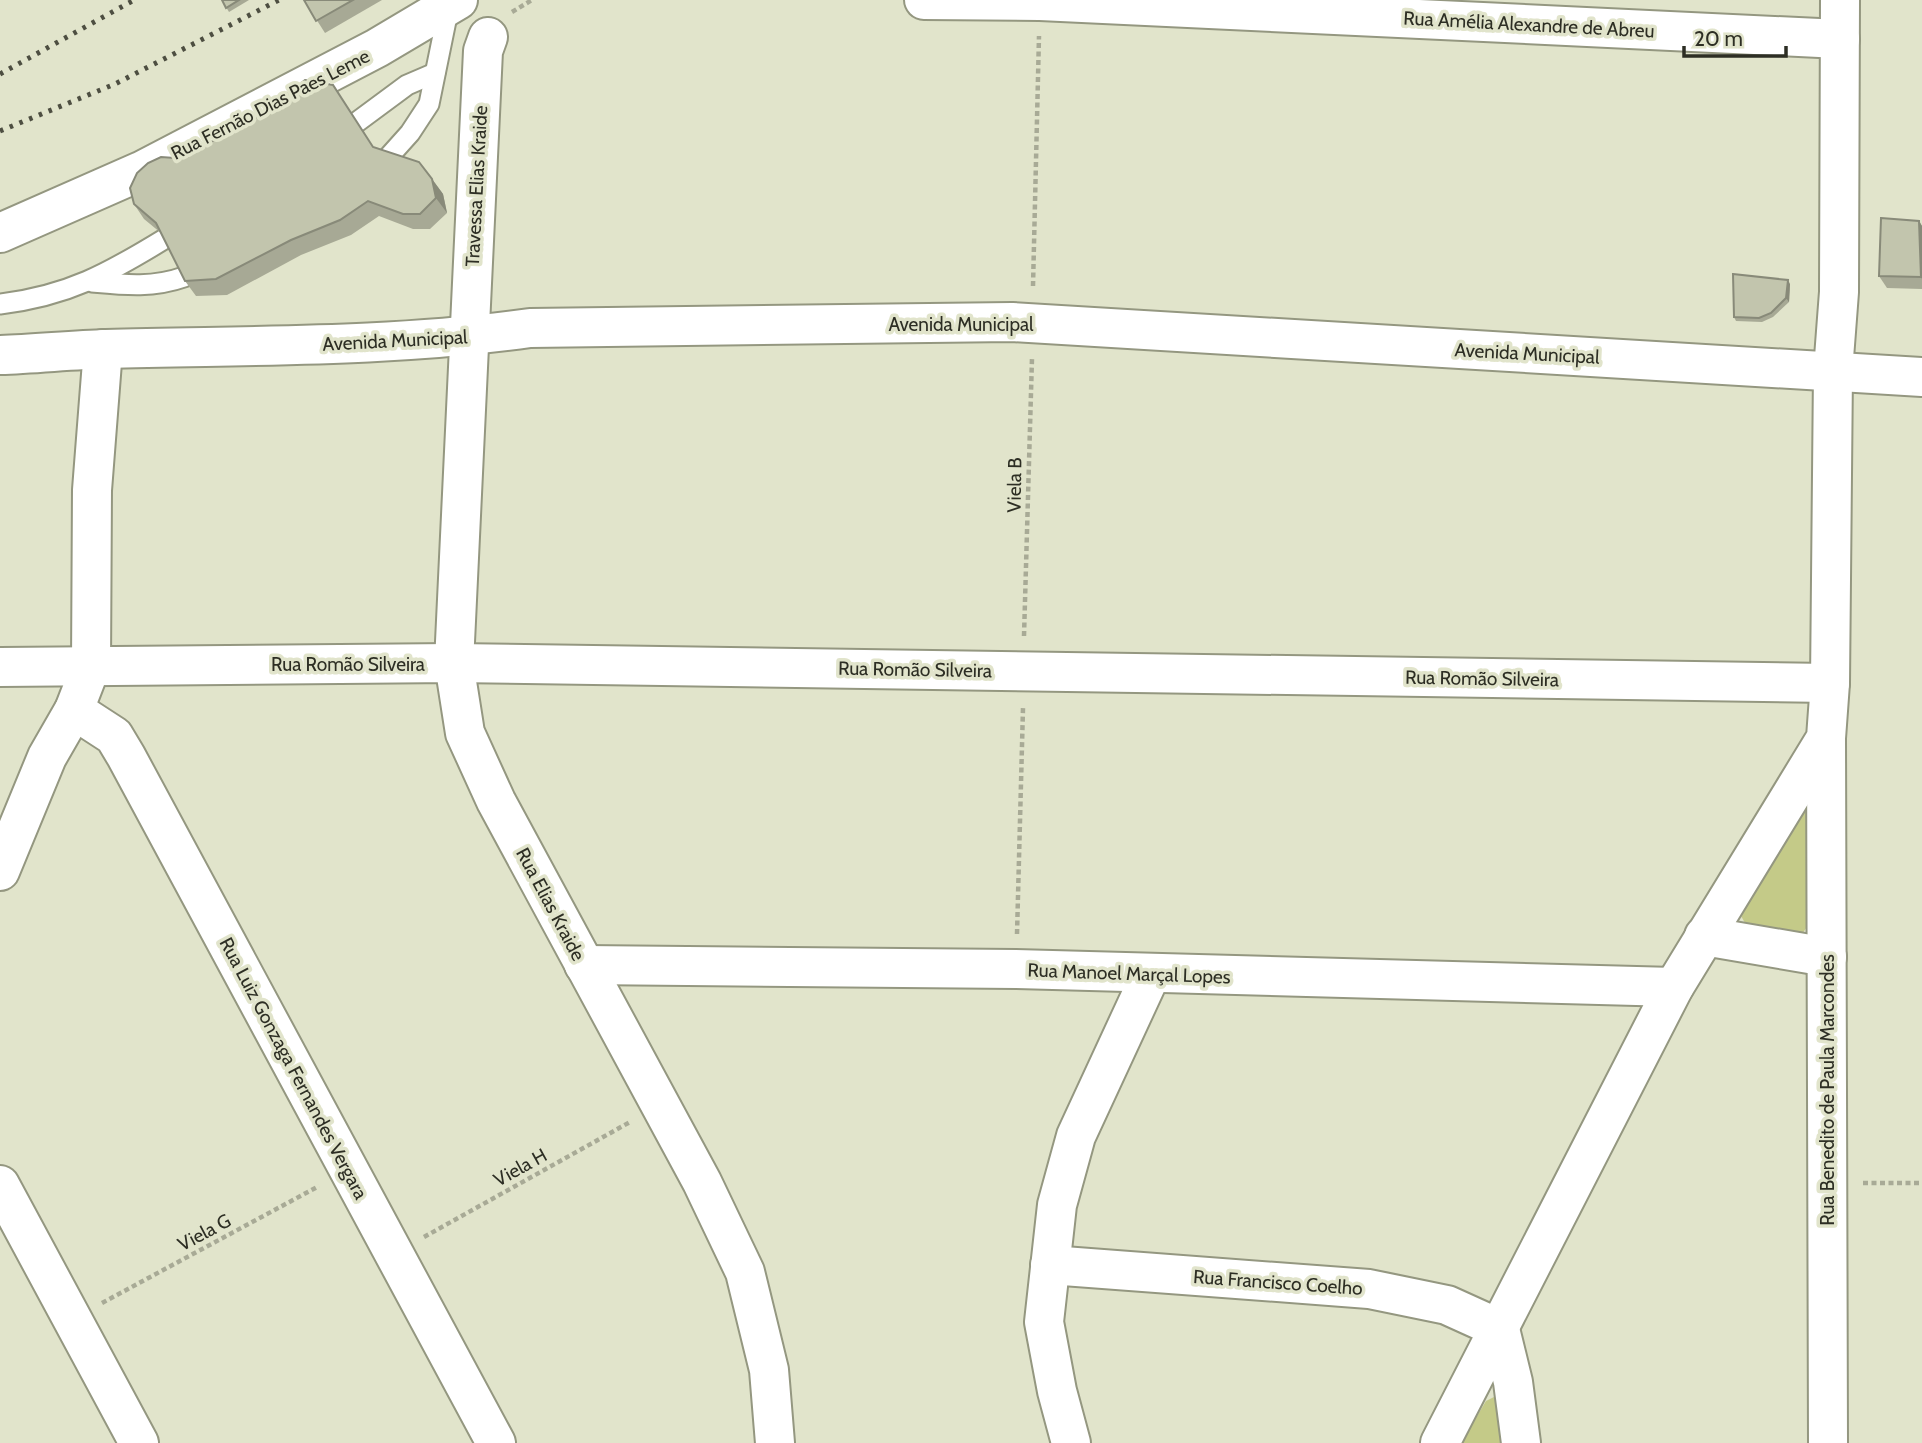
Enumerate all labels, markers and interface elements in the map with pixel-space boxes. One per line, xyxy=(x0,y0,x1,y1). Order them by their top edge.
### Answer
street label: Rua Amélia Alexandre de Abreu xyxy=(1403,6,1655,43)
scale bar xyxy=(1684,14,1786,58)
text: 20 m xyxy=(1694,26,1743,51)
street label: Rua Fernão Dias Paes Leme xyxy=(167,44,374,165)
street label: Travessa Elias Kraide xyxy=(461,105,492,267)
street label: Avenida Municipal xyxy=(888,313,1034,336)
street label: Avenida Municipal xyxy=(322,325,469,356)
street label: Avenida Municipal xyxy=(1454,338,1601,369)
street label: Viela B xyxy=(1003,457,1026,513)
street label: Rua Romão Silveira xyxy=(271,653,425,676)
street label: Rua Romão Silveira xyxy=(838,657,992,682)
street label: Rua Romão Silveira xyxy=(1405,666,1559,691)
street label: Rua Elias Kraide xyxy=(511,844,590,965)
street label: Rua Luiz Gonzaga Fernandes Vergara xyxy=(215,933,373,1203)
street label: Rua Benedito de Paula Marcondes xyxy=(1816,954,1839,1226)
street label: Rua Manoel Marçal Lopes xyxy=(1027,958,1231,989)
street label: Viela H xyxy=(490,1143,551,1191)
street label: Viela G xyxy=(174,1209,235,1256)
street label: Rua Francisco Coelho xyxy=(1192,1265,1363,1300)

